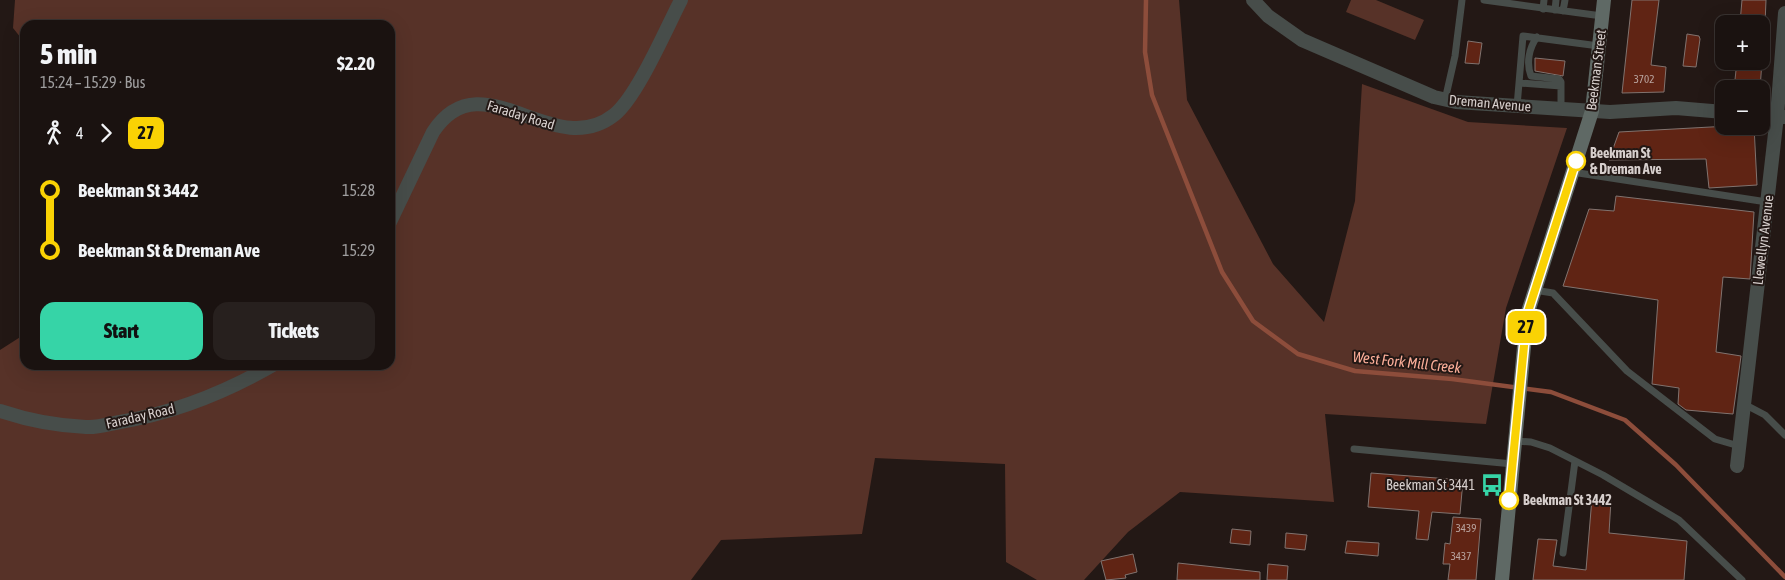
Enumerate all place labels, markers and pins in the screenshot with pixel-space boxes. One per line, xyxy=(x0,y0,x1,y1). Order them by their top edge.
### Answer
place label: Beekman St & Dreman Ave xyxy=(1590,145,1662,177)
marker: Beekman St & Dreman Ave xyxy=(1566,151,1586,171)
bus stop icon: Beekman St 3441 xyxy=(1479,472,1505,498)
place label: Beekman St 3441 xyxy=(1386,477,1475,493)
marker: Beekman St 3442 xyxy=(1499,490,1519,510)
place label: Beekman St 3442 xyxy=(1523,492,1612,508)

